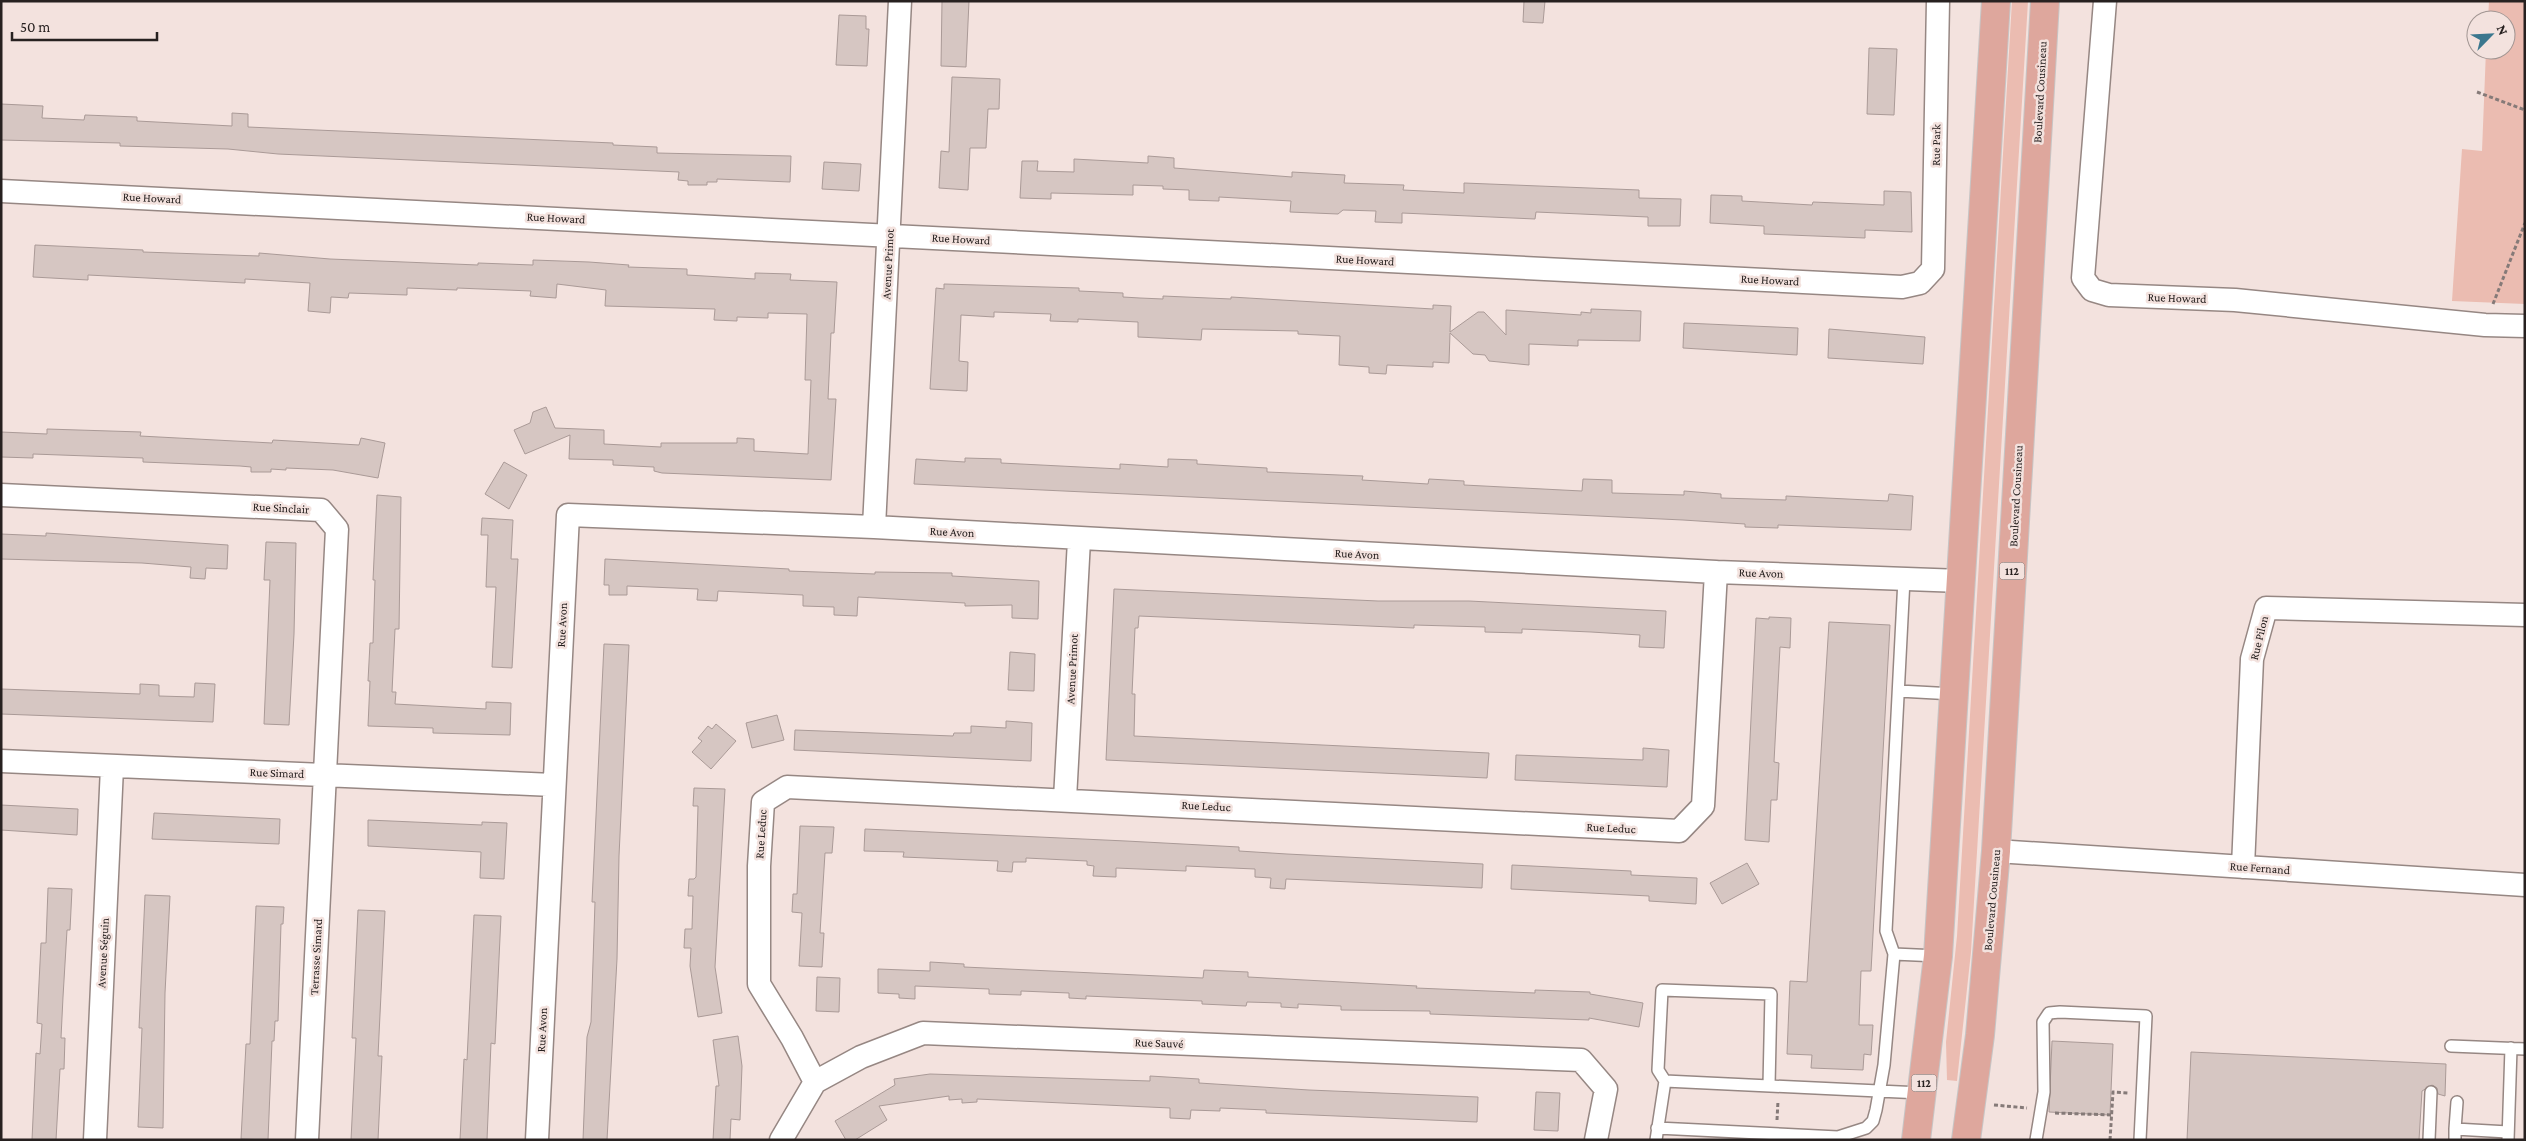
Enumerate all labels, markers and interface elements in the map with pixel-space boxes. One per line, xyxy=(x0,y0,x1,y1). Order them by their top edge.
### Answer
scale bar xyxy=(12,10,158,42)
north arrow xyxy=(2466,10,2516,60)
text: 50 m xyxy=(20,19,50,35)
text: N xyxy=(2494,22,2512,38)
street label: Boulevard Cousineau xyxy=(2030,40,2050,143)
street label: Rue Park xyxy=(1929,124,1943,166)
street label: Rue Howard xyxy=(122,189,182,207)
street label: Rue Howard xyxy=(526,209,586,227)
street label: Avenue Primot xyxy=(879,227,897,300)
street label: Rue Howard xyxy=(931,230,991,248)
street label: Rue Howard xyxy=(1335,251,1395,269)
street label: Rue Howard xyxy=(1740,271,1800,289)
street label: Rue Howard xyxy=(2147,290,2207,306)
street label: Boulevard Cousineau xyxy=(2006,444,2026,547)
street label: Rue Sinclair xyxy=(252,500,310,517)
street label: Rue Avon xyxy=(929,524,975,540)
street label: Rue Avon xyxy=(1334,546,1380,562)
road number: 112 xyxy=(2000,562,2024,580)
street label: Rue Avon xyxy=(1738,565,1784,581)
street label: Rue Avon xyxy=(554,602,570,648)
street label: Rue Pilon xyxy=(2247,614,2271,662)
street label: Avenue Primot xyxy=(1063,632,1081,705)
street label: Rue Simard xyxy=(249,765,305,781)
street label: Rue Leduc xyxy=(1181,798,1231,814)
street label: Rue Leduc xyxy=(752,809,770,859)
street label: Rue Leduc xyxy=(1586,820,1636,836)
street label: Boulevard Cousineau xyxy=(1981,848,2003,951)
street label: Rue Fernand xyxy=(2229,859,2291,877)
street label: Avenue Séguin xyxy=(94,917,112,988)
street label: Terrasse Simard xyxy=(307,918,325,996)
street label: Rue Avon xyxy=(534,1007,550,1053)
street label: Rue Sauvé xyxy=(1134,1035,1184,1051)
road number: 112 xyxy=(1912,1074,1936,1092)

